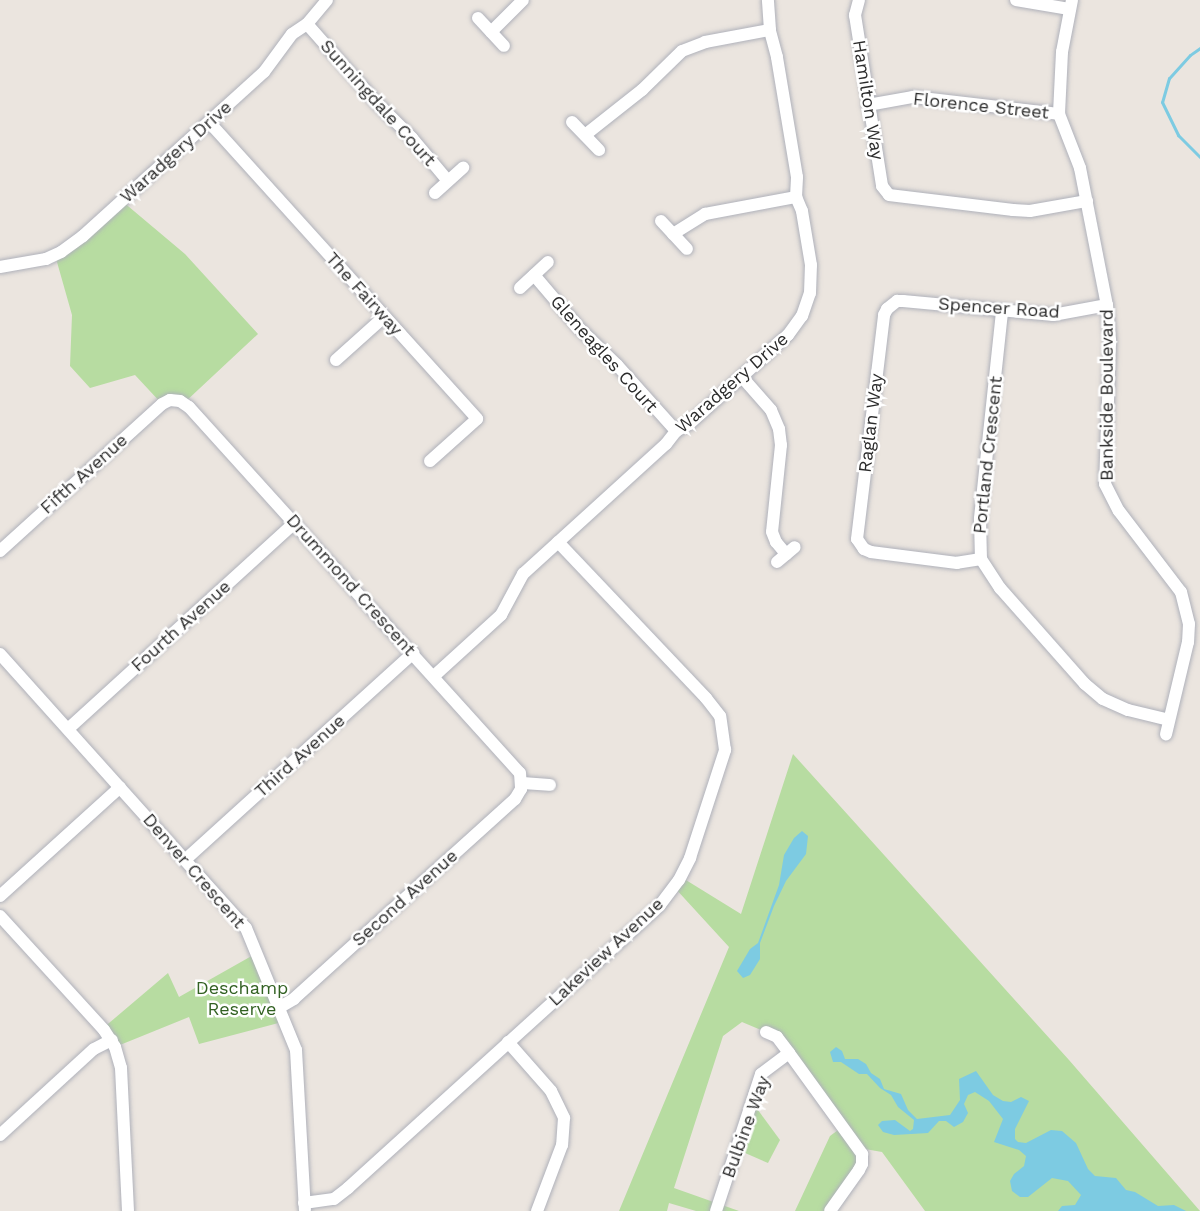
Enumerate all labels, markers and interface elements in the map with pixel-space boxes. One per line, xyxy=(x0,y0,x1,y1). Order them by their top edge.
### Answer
street label: Sunningdale Court xyxy=(316,35,440,171)
street label: Hamilton Way xyxy=(848,38,888,162)
street label: Florence Street xyxy=(912,88,1050,124)
street label: Waradgery Drive xyxy=(116,96,236,208)
street label: The Fairway xyxy=(321,248,407,340)
street label: Gleneagles Court xyxy=(546,291,662,417)
street label: Spencer Road xyxy=(937,293,1061,323)
street label: Bankside Boulevard xyxy=(1096,309,1118,481)
street label: Waradgery Drive xyxy=(671,328,793,438)
street label: Raglan Way xyxy=(854,372,888,474)
street label: Portland Crescent xyxy=(969,375,1007,535)
street label: Fifth Avenue xyxy=(36,429,132,519)
street label: Drummond Crescent xyxy=(282,510,420,660)
street label: Fourth Avenue xyxy=(127,575,235,677)
street label: Third Avenue xyxy=(250,710,350,802)
street label: Denver Crescent xyxy=(138,809,250,933)
street label: Second Avenue xyxy=(348,845,462,951)
street label: Lakeview Avenue xyxy=(544,893,668,1011)
park label: Deschamp Reserve xyxy=(196,978,288,1020)
street label: Bulbine Way xyxy=(717,1073,775,1181)

